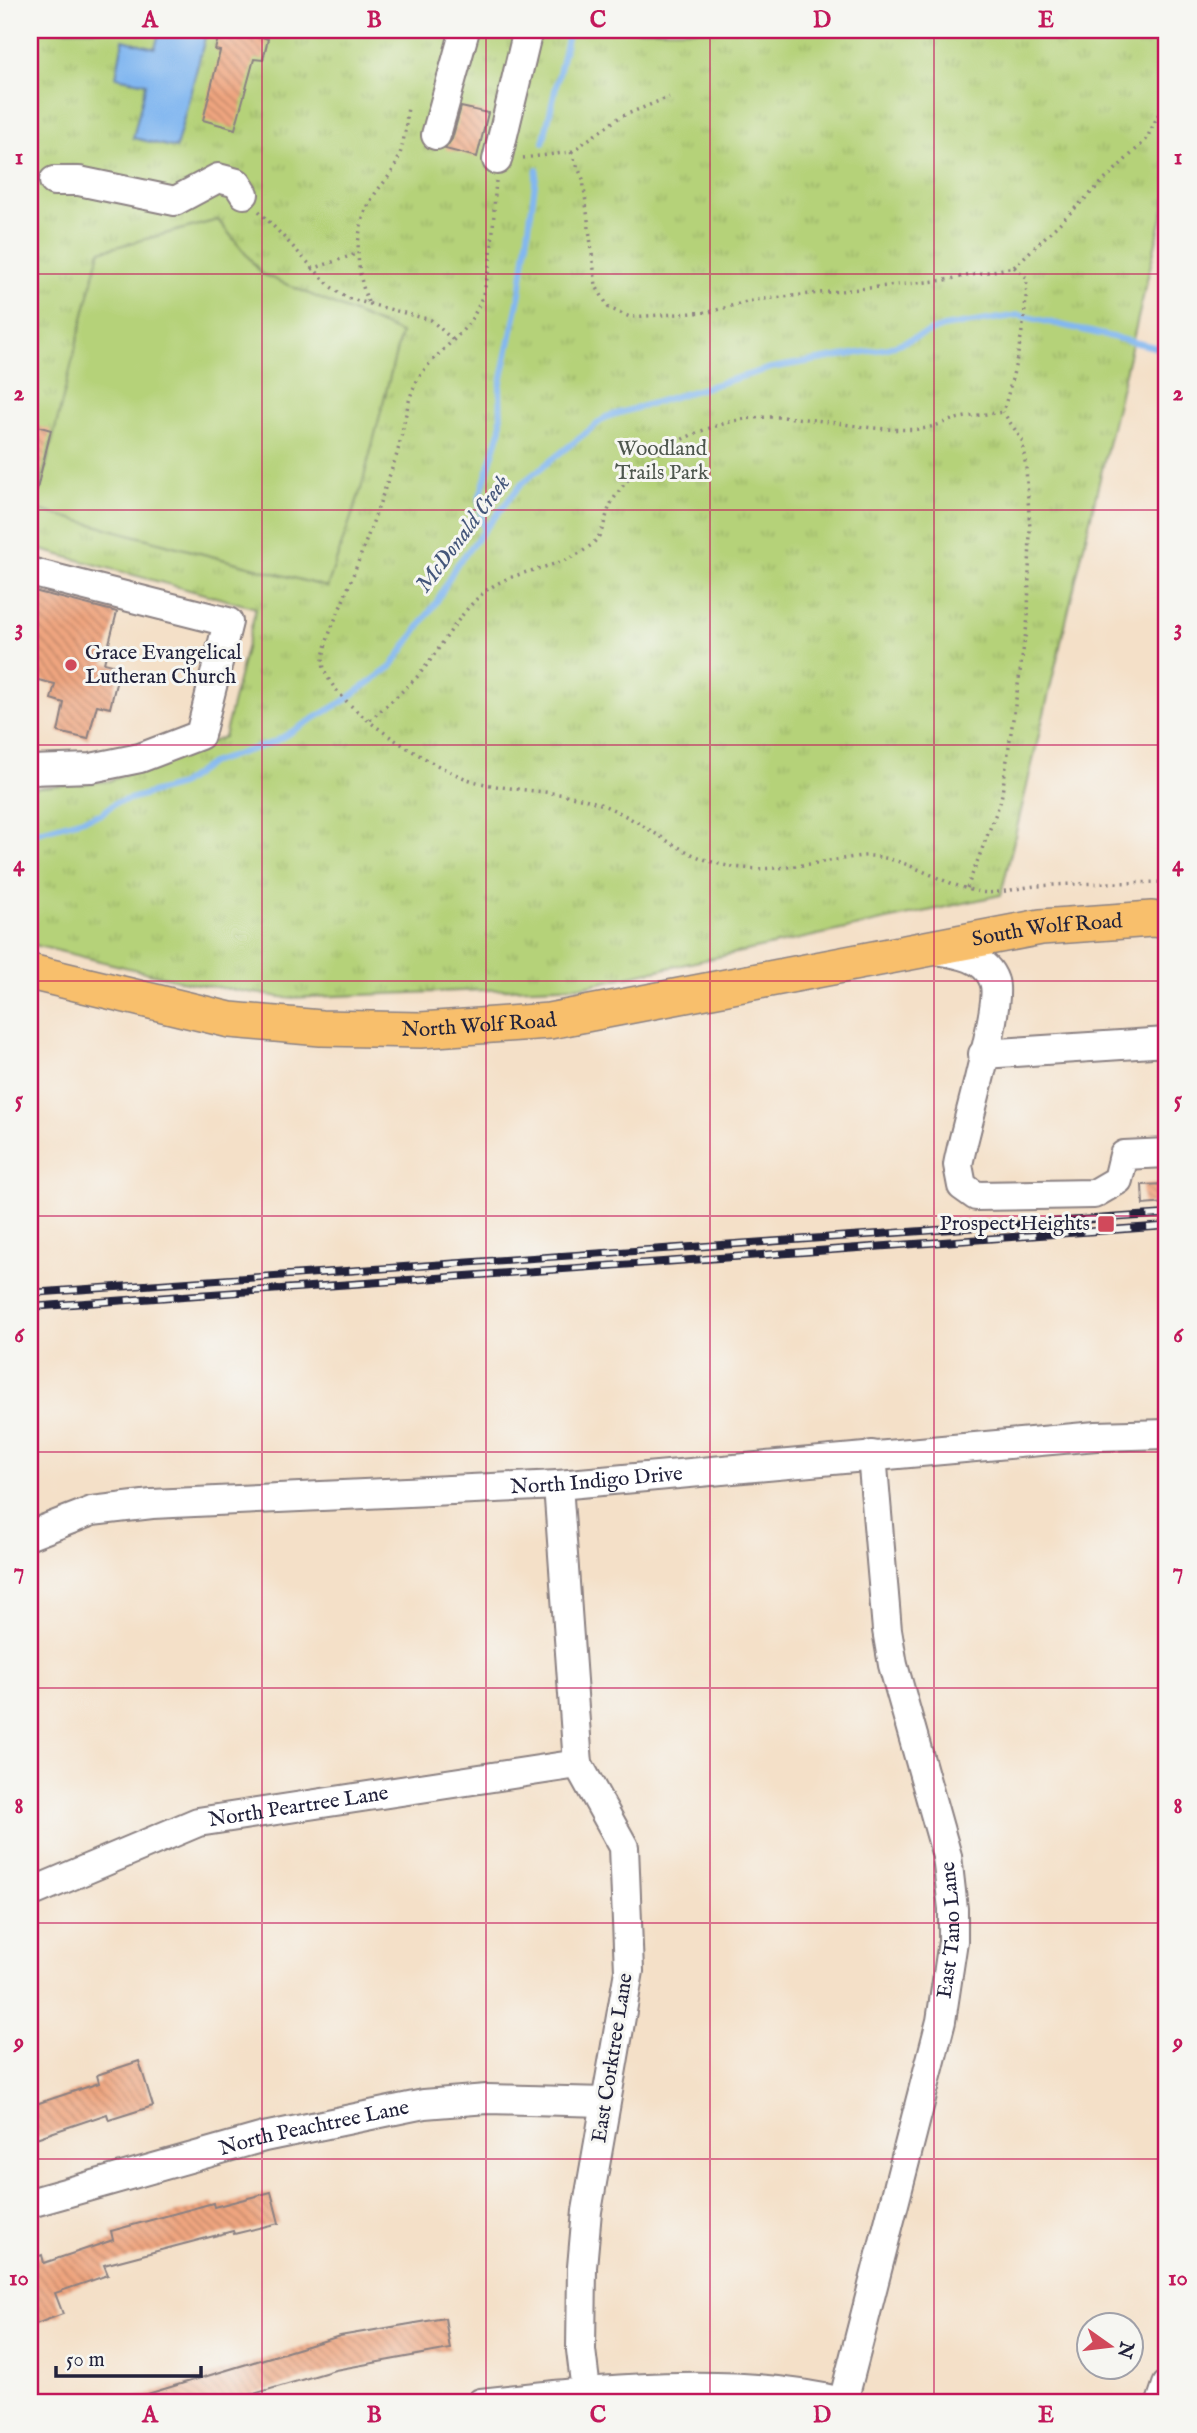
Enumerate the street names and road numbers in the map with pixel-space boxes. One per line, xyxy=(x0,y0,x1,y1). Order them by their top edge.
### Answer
street label: South Wolf Road xyxy=(970,908,1124,953)
street label: North Wolf Road xyxy=(401,1006,559,1044)
street label: North Indigo Drive xyxy=(510,1460,684,1501)
street label: North Peartree Lane xyxy=(207,1780,391,1834)
street label: East Tano Lane xyxy=(931,1860,967,2000)
street label: East Corktree Lane xyxy=(586,1971,640,2145)
street label: North Peachtree Lane xyxy=(216,2094,412,2163)

